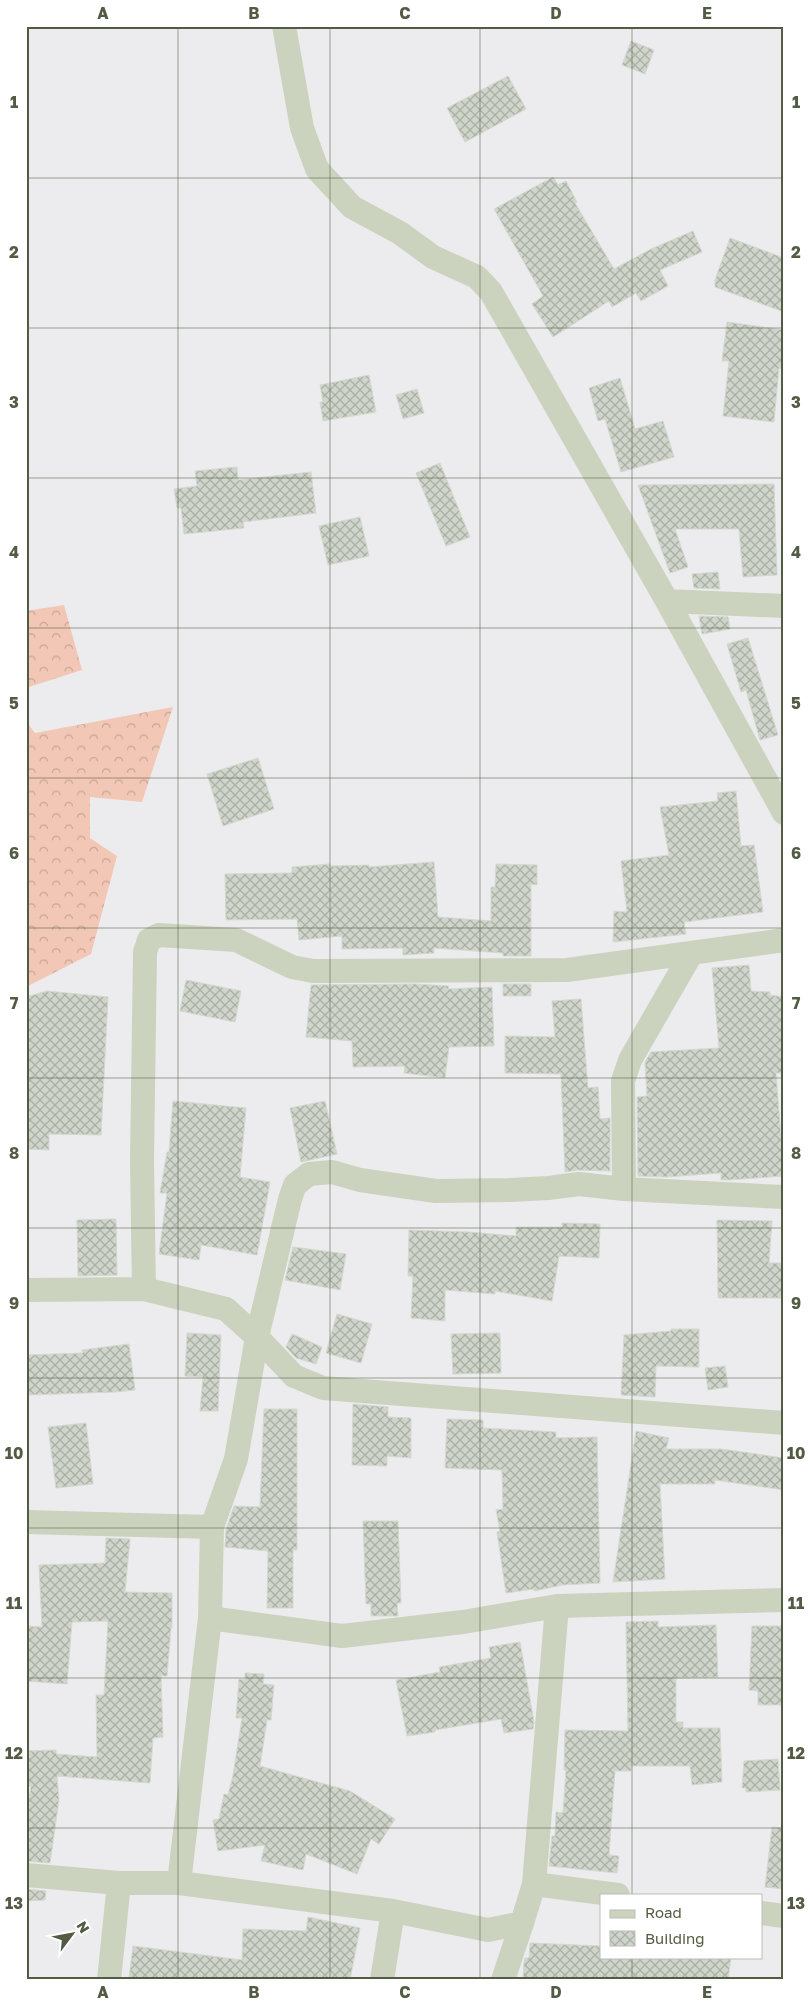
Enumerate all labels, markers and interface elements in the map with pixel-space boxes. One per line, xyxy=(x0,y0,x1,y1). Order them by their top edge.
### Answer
text: A xyxy=(97,3,109,23)
text: B xyxy=(248,3,260,23)
text: C xyxy=(399,3,411,23)
text: D xyxy=(550,3,562,23)
text: E xyxy=(702,3,712,23)
text: 1 xyxy=(10,92,18,112)
text: 1 xyxy=(792,92,800,112)
text: 2 xyxy=(9,242,19,262)
text: 2 xyxy=(791,242,801,262)
text: 3 xyxy=(9,392,19,412)
text: 3 xyxy=(791,392,801,412)
text: 4 xyxy=(9,542,19,562)
text: 4 xyxy=(791,542,801,562)
text: 5 xyxy=(9,693,19,713)
text: 5 xyxy=(791,693,801,713)
text: 6 xyxy=(9,843,19,863)
text: 6 xyxy=(791,843,801,863)
text: 7 xyxy=(10,993,19,1013)
text: 7 xyxy=(792,993,801,1013)
text: 8 xyxy=(9,1143,19,1163)
text: 8 xyxy=(791,1143,801,1163)
text: 9 xyxy=(9,1293,19,1313)
text: 9 xyxy=(791,1293,801,1313)
text: 10 xyxy=(5,1443,23,1463)
text: 10 xyxy=(787,1443,805,1463)
text: 11 xyxy=(6,1593,22,1613)
text: 11 xyxy=(788,1593,804,1613)
text: 12 xyxy=(5,1743,23,1763)
text: 12 xyxy=(787,1743,805,1763)
text: 13 xyxy=(5,1893,23,1913)
text: 13 xyxy=(787,1893,805,1913)
legend xyxy=(600,1894,762,1958)
text: Road xyxy=(645,1903,682,1921)
north arrow xyxy=(48,1908,98,1958)
text: N xyxy=(73,1918,93,1936)
text: Building xyxy=(645,1929,705,1947)
text: A xyxy=(97,1982,109,2002)
text: B xyxy=(248,1982,260,2002)
text: C xyxy=(399,1982,411,2002)
text: D xyxy=(550,1982,562,2002)
text: E xyxy=(702,1982,712,2002)

